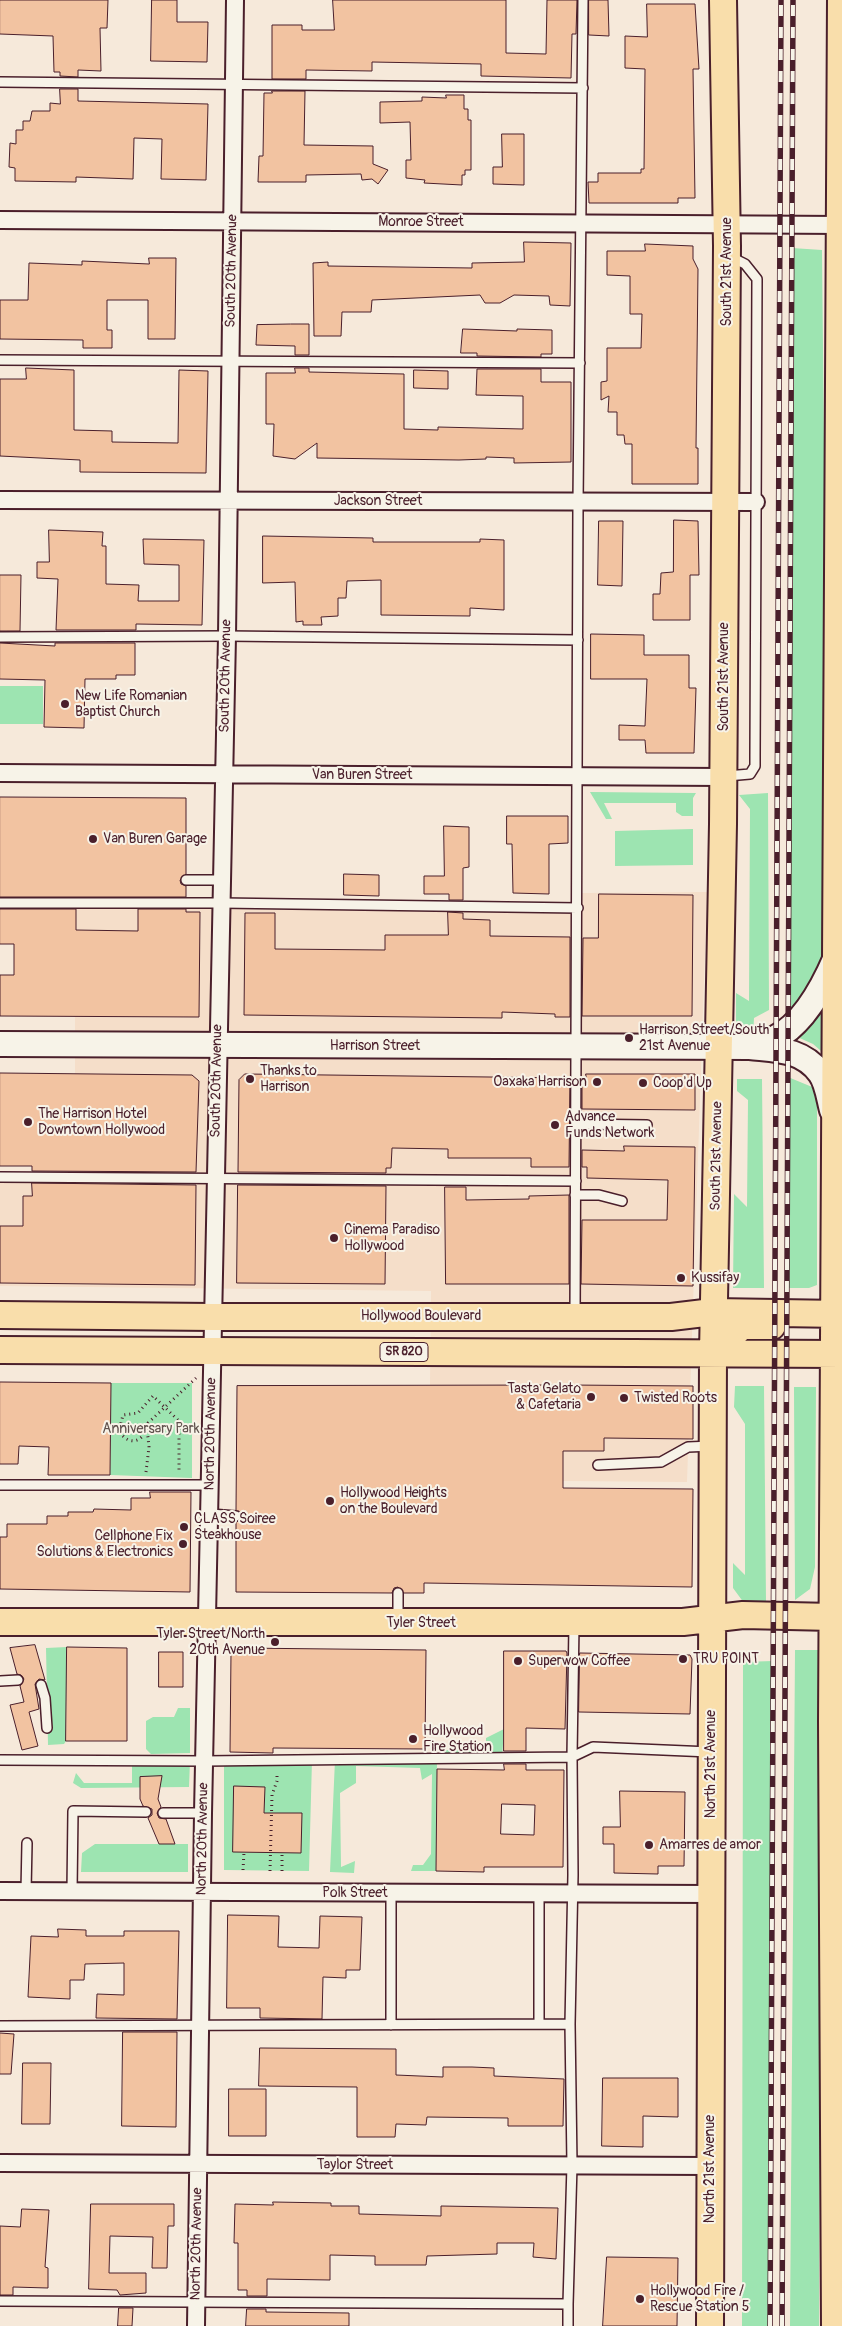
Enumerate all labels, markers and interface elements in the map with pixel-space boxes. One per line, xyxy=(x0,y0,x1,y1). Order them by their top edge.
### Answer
street label: South 20th Avenue xyxy=(223,214,241,328)
street label: Monroe Street xyxy=(378,214,464,230)
street label: South 21st Avenue xyxy=(719,217,735,327)
street label: Jackson Street xyxy=(334,493,422,509)
street label: South 20th Avenue xyxy=(217,619,235,733)
street label: South 21st Avenue xyxy=(716,622,732,732)
place label: New Life Romanian Baptist Church xyxy=(75,688,187,720)
marker: New Life Romanian Baptist Church xyxy=(59,698,71,710)
street label: Van Buren Street xyxy=(312,767,412,783)
place label: Van Buren Garage xyxy=(103,831,207,847)
marker: Van Buren Garage xyxy=(87,833,99,845)
place label: Harrison Street/South 21st Avenue xyxy=(639,1022,769,1054)
street label: South 20th Avenue xyxy=(208,1024,226,1138)
marker: Harrison Street/South 21st Avenue xyxy=(623,1032,635,1044)
street label: Harrison Street xyxy=(330,1038,420,1054)
place label: Thanks to Harrison xyxy=(260,1063,317,1096)
marker: Thanks to Harrison xyxy=(244,1073,256,1085)
place label: Oaxaka Harrison xyxy=(493,1074,587,1090)
place label: Coop'd Up xyxy=(653,1075,712,1091)
marker: Oaxaka Harrison xyxy=(591,1076,603,1088)
marker: Coop'd Up xyxy=(637,1077,649,1089)
street label: South 21st Avenue xyxy=(708,1101,726,1211)
place label: The Harrison Hotel Downtown Hollywood xyxy=(38,1106,165,1138)
place label: Advance Funds Network xyxy=(565,1109,654,1142)
marker: The Harrison Hotel Downtown Hollywood xyxy=(22,1116,34,1128)
marker: Advance Funds Network xyxy=(549,1119,561,1131)
place label: Cinema Paradiso Hollywood xyxy=(344,1222,440,1254)
marker: Cinema Paradiso Hollywood xyxy=(328,1232,340,1244)
place label: Kussifay xyxy=(691,1270,739,1286)
marker: Kussifay xyxy=(675,1272,687,1284)
street label: Hollywood Boulevard xyxy=(361,1308,481,1324)
road number: SR 820 xyxy=(380,1342,428,1361)
street label: North 20th Avenue xyxy=(202,1377,220,1491)
place label: Tasta Gelato & Cafetaria xyxy=(507,1381,581,1414)
place label: Twisted Roots xyxy=(634,1390,717,1406)
marker: Tasta Gelato & Cafetaria xyxy=(585,1391,597,1403)
marker: Twisted Roots xyxy=(618,1392,630,1404)
park label: Anniversary Park xyxy=(102,1421,200,1437)
place label: Hollywood Heights on the Boulevard xyxy=(340,1485,447,1518)
marker: Hollywood Heights on the Boulevard xyxy=(324,1495,336,1507)
place label: CLASS Soiree Steakhouse xyxy=(194,1511,276,1544)
marker: CLASS Soiree Steakhouse xyxy=(178,1521,190,1533)
place label: Cellphone Fix Solutions & Electronics xyxy=(37,1528,173,1560)
marker: Cellphone Fix Solutions & Electronics xyxy=(177,1538,189,1550)
street label: Tyler Street xyxy=(386,1615,456,1631)
place label: Tyler Street/North 20th Avenue xyxy=(156,1626,265,1658)
marker: Tyler Street/North 20th Avenue xyxy=(269,1636,281,1648)
place label: TRU POINT xyxy=(693,1651,759,1667)
place label: Superwow Coffee xyxy=(528,1653,630,1669)
marker: TRU POINT xyxy=(677,1653,689,1665)
marker: Superwow Coffee xyxy=(512,1655,524,1667)
street label: North 21st Avenue xyxy=(703,1710,719,1818)
place label: Hollywood Fire Station xyxy=(423,1723,492,1755)
marker: Hollywood Fire Station xyxy=(407,1733,419,1745)
street label: North 20th Avenue xyxy=(194,1782,212,1896)
place label: Amarres de amor xyxy=(659,1837,761,1853)
marker: Amarres de amor xyxy=(643,1839,655,1851)
street label: Polk Street xyxy=(322,1885,388,1901)
street label: North 21st Avenue xyxy=(702,2115,718,2223)
street label: Taylor Street xyxy=(317,2157,393,2173)
street label: North 20th Avenue xyxy=(188,2187,206,2301)
place label: Hollywood Fire / Rescue Station 5 xyxy=(650,2283,749,2316)
marker: Hollywood Fire / Rescue Station 5 xyxy=(634,2293,646,2305)

